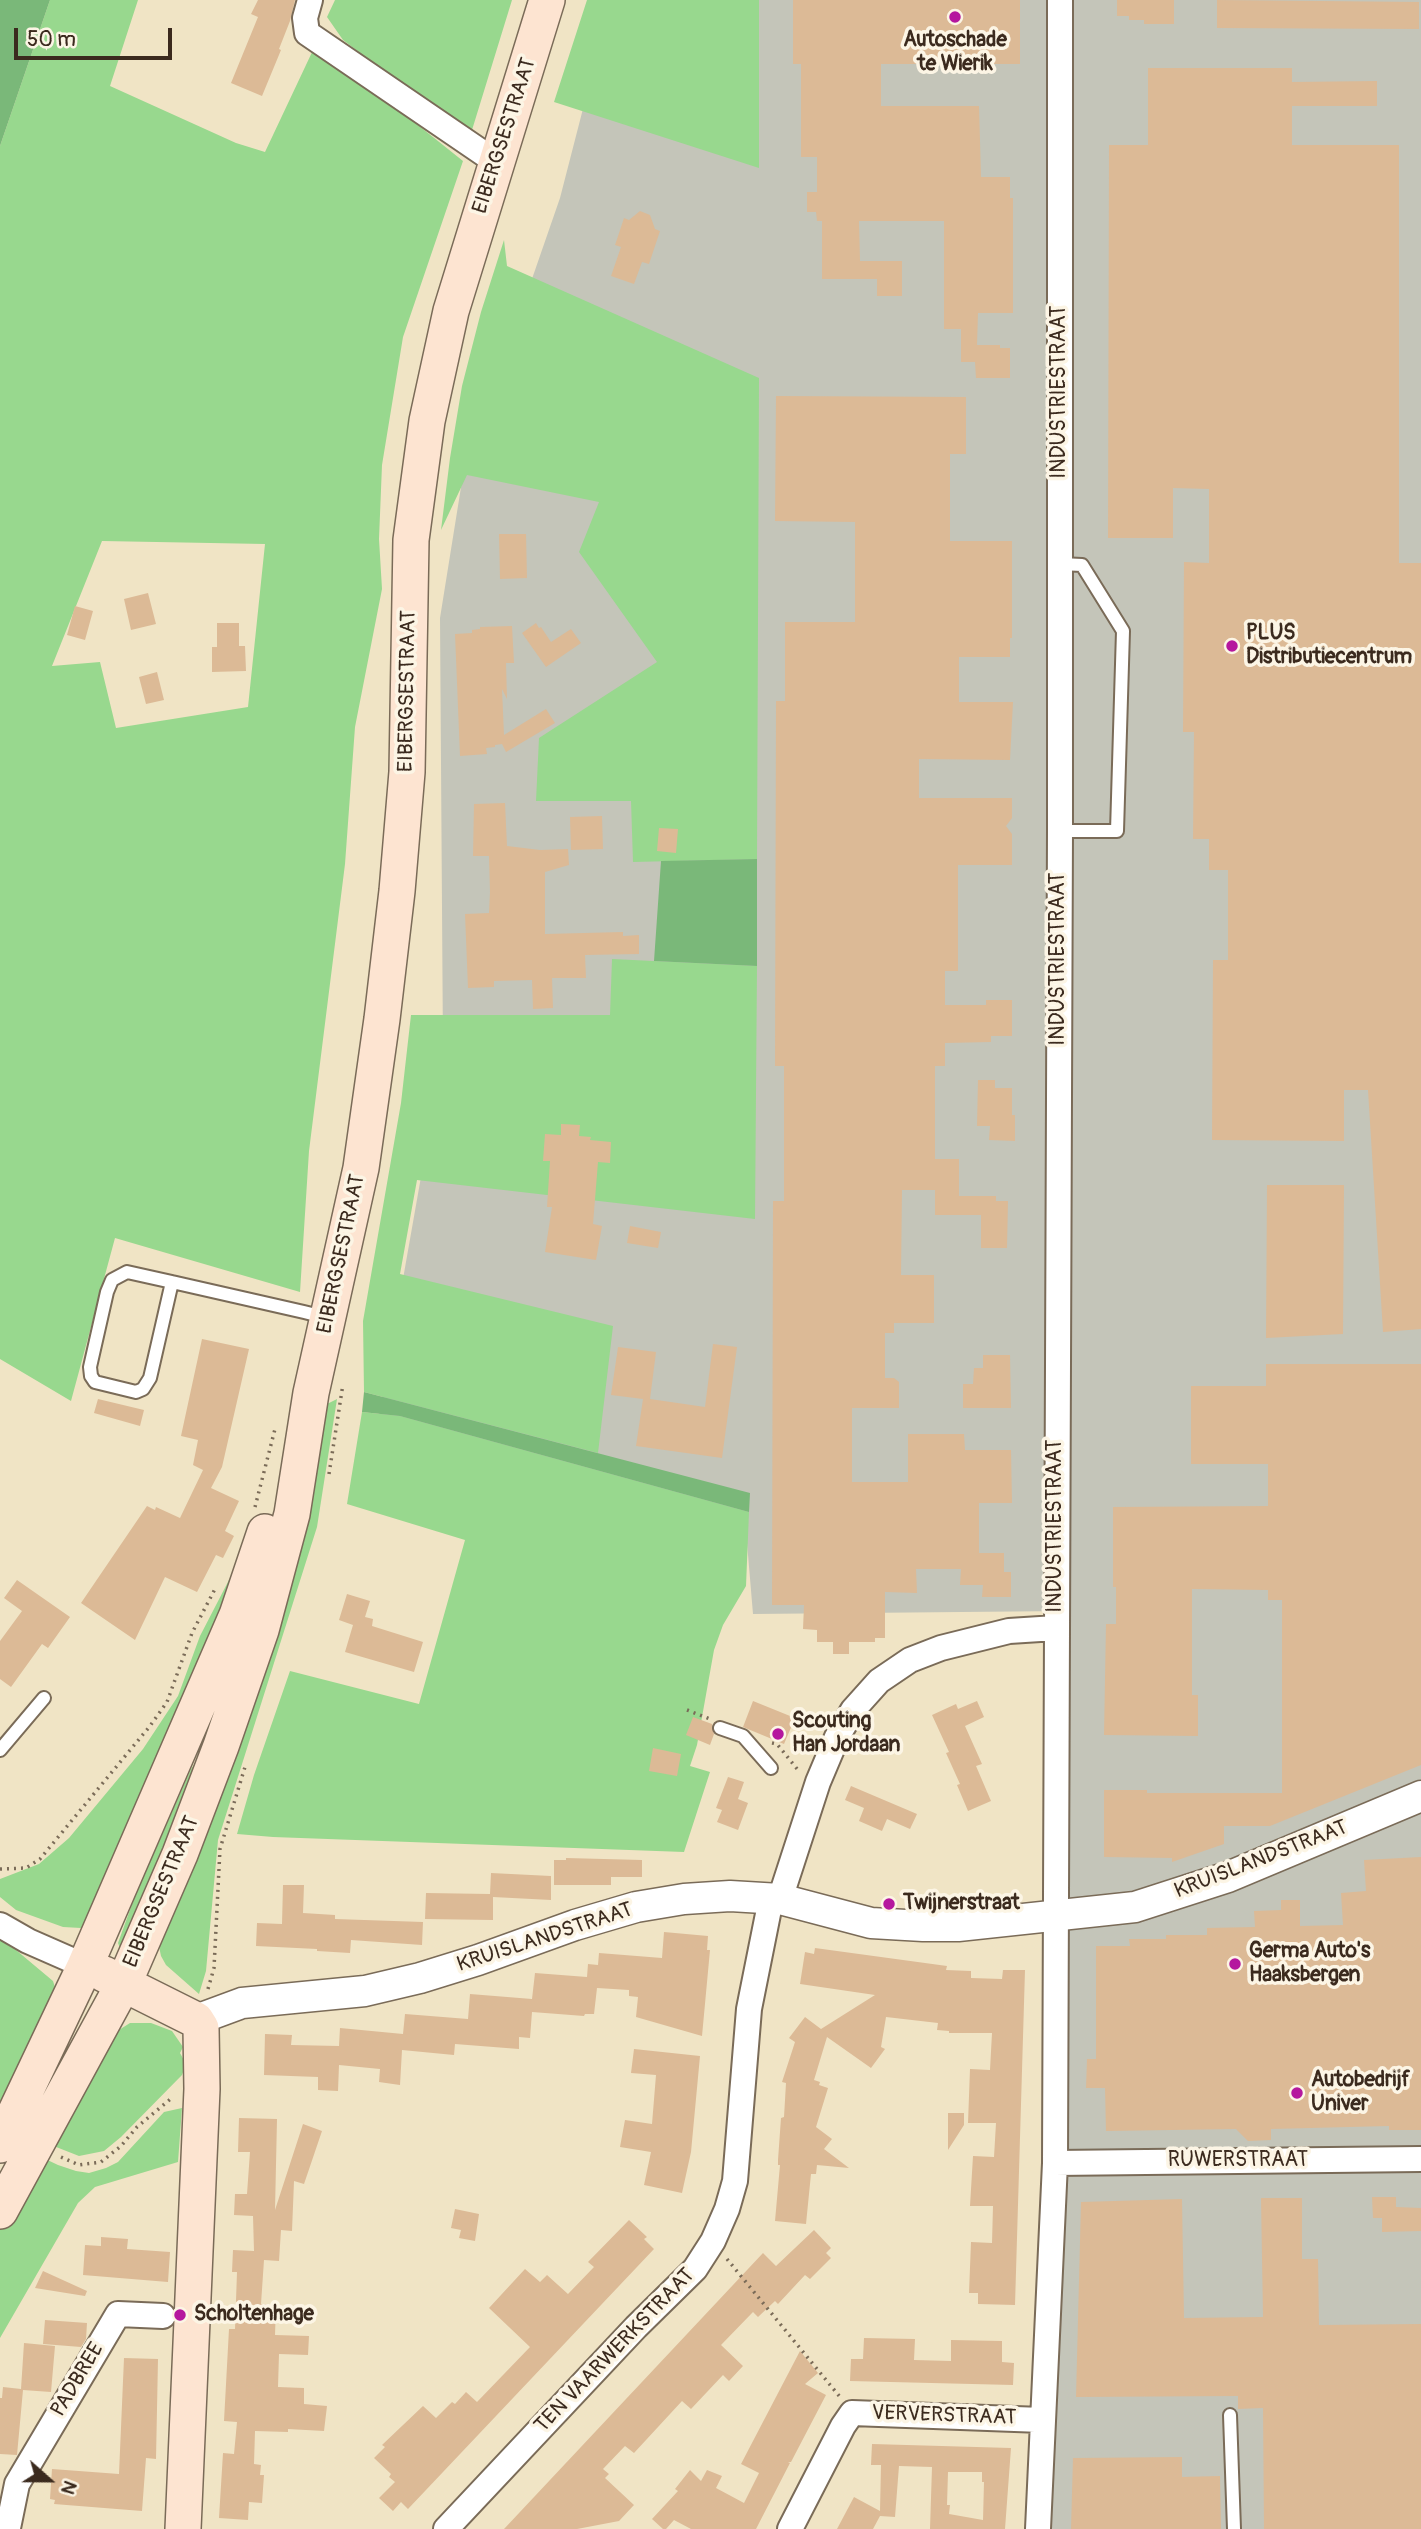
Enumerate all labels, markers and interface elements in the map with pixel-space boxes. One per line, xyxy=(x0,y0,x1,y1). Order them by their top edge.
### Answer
marker: Autoschade te Wierik xyxy=(947,9,963,25)
scale bar xyxy=(18,14,175,58)
text: 50 m xyxy=(27,26,76,53)
place label: Autoschade te Wierik xyxy=(903,28,1007,78)
street label: EIBERGSESTRAAT xyxy=(468,55,542,217)
street label: INDUSTRIESTRAAT xyxy=(1047,305,1073,479)
street label: EIBERGSESTRAAT xyxy=(394,610,422,772)
place label: PLUS Distributiecentrum xyxy=(1246,621,1412,671)
marker: PLUS Distributiecentrum xyxy=(1224,638,1240,654)
street label: INDUSTRIESTRAAT xyxy=(1046,872,1072,1046)
street label: EIBERGSESTRAAT xyxy=(313,1172,371,1336)
street label: INDUSTRIESTRAAT xyxy=(1043,1439,1069,1613)
place label: Scouting Han Jordaan xyxy=(792,1709,900,1759)
marker: Scouting Han Jordaan xyxy=(770,1726,786,1742)
street label: EIBERGSESTRAAT xyxy=(119,1812,205,1972)
street label: KRUISLANDSTRAAT xyxy=(1171,1815,1351,1905)
place label: Twijnerstraat xyxy=(903,1891,1020,1917)
marker: Twijnerstraat xyxy=(881,1896,897,1912)
street label: KRUISLANDSTRAAT xyxy=(454,1898,636,1978)
place label: Germa Auto's Haaksbergen xyxy=(1249,1939,1370,1989)
marker: Germa Auto's Haaksbergen xyxy=(1227,1956,1243,1972)
place label: Autobedrijf Univer xyxy=(1311,2068,1410,2118)
marker: Autobedrijf Univer xyxy=(1289,2085,1305,2101)
street label: RUWERSTRAAT xyxy=(1168,2148,1308,2174)
street label: TEN VAARWERKSTRAAT xyxy=(530,2263,700,2439)
place label: Scholtenhage xyxy=(194,2302,314,2328)
marker: Scholtenhage xyxy=(172,2307,188,2323)
street label: PADBREE xyxy=(46,2338,110,2422)
street label: VERVERSTRAAT xyxy=(871,2401,1017,2431)
north arrow xyxy=(14,2445,84,2515)
text: N xyxy=(55,2477,82,2498)

